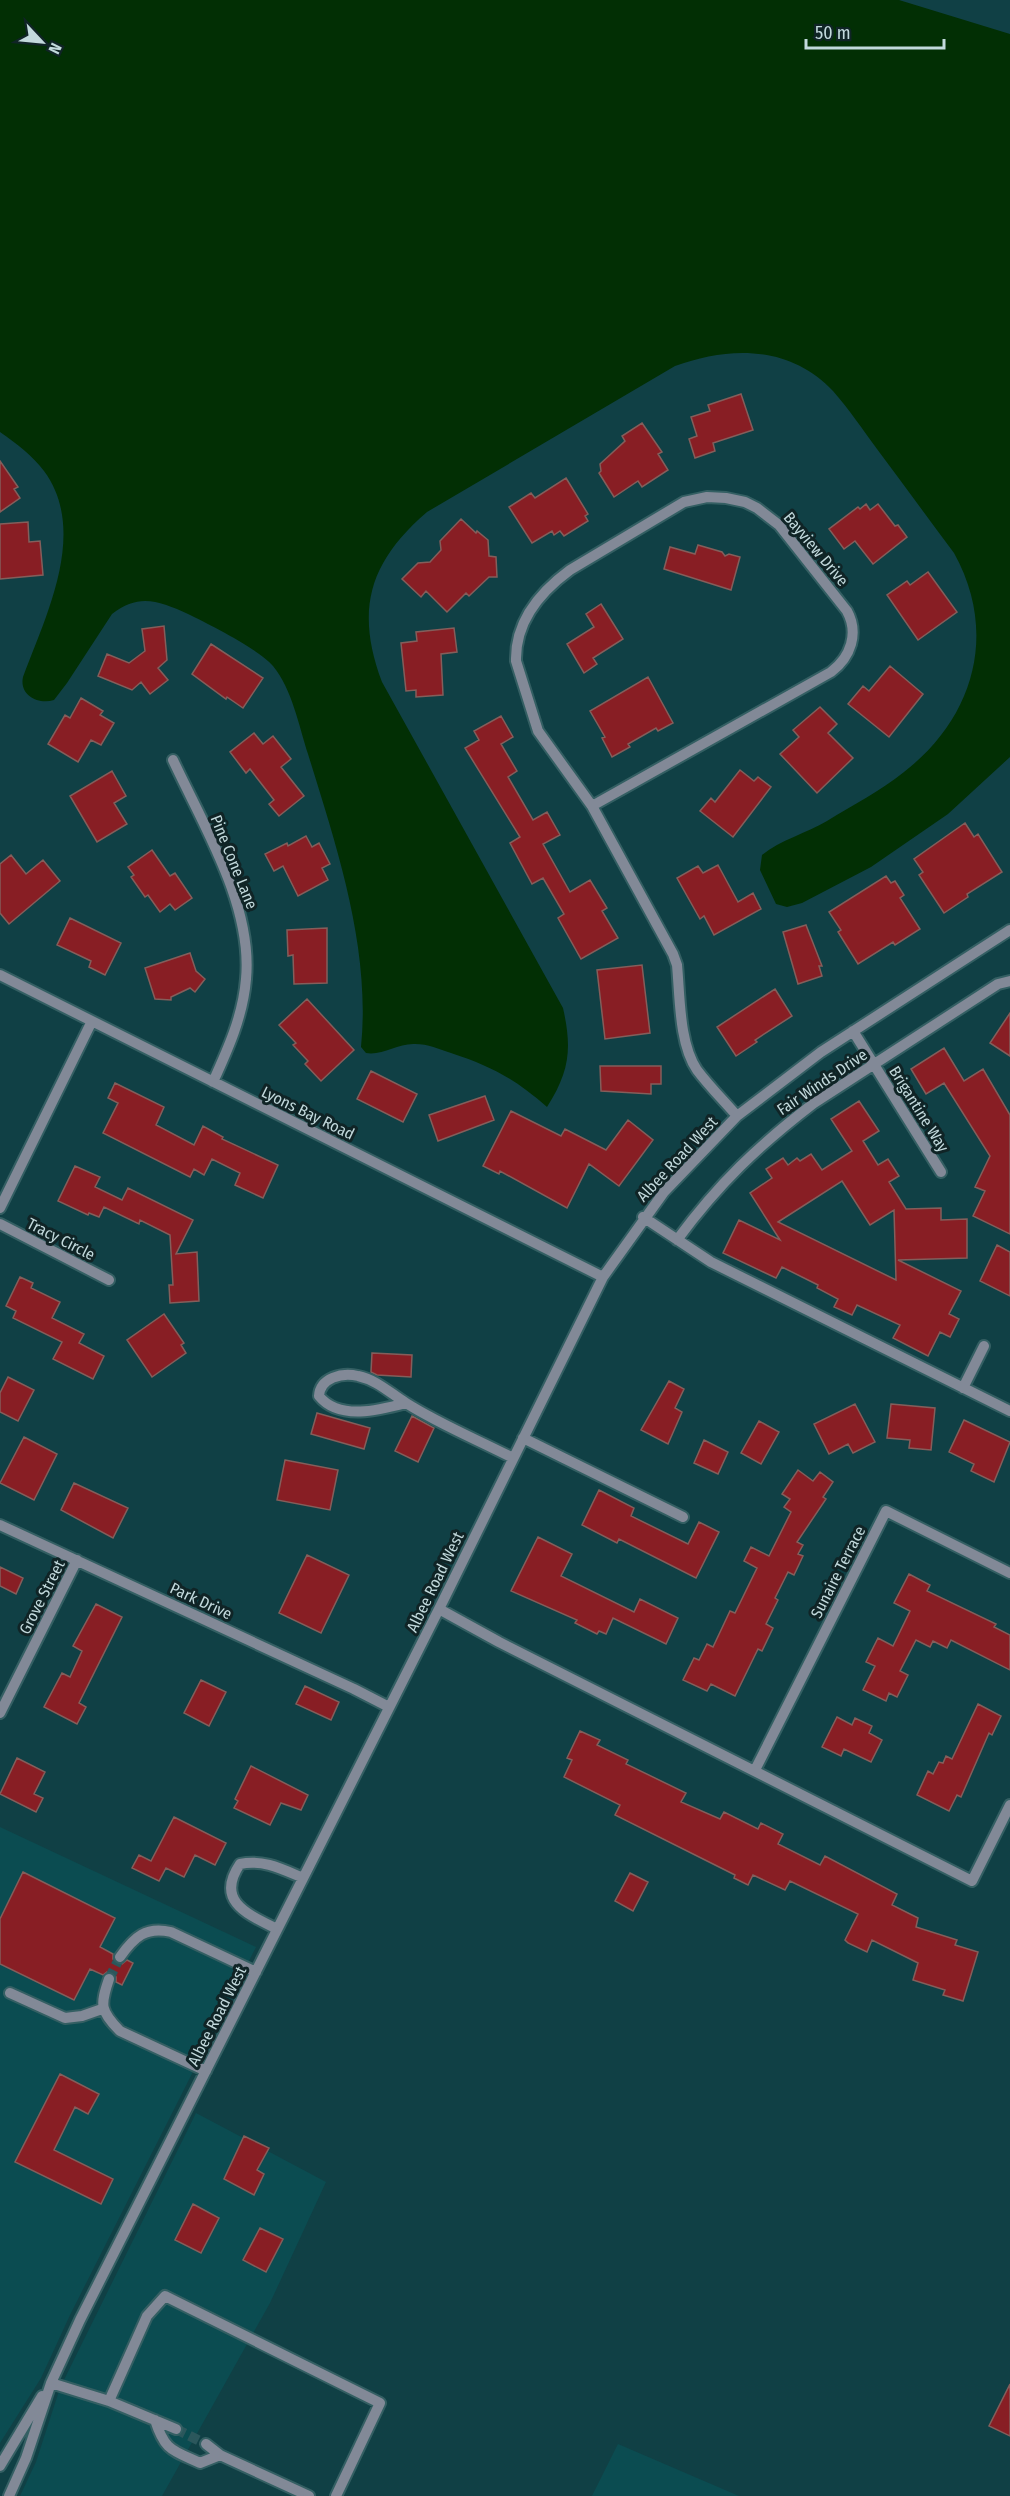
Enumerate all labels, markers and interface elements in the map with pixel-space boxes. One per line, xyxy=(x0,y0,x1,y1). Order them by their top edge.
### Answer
north arrow xyxy=(12,12,72,72)
scale bar xyxy=(806,12,944,50)
text: 50 m xyxy=(815,22,851,44)
text: N xyxy=(44,40,66,57)
street label: Bayview Drive xyxy=(780,508,852,590)
street label: Pine Cone Lane xyxy=(206,812,262,912)
street label: Fair Winds Drive xyxy=(773,1045,871,1119)
street label: Brigantine Way xyxy=(885,1063,953,1156)
street label: Lyons Bay Road xyxy=(258,1082,358,1144)
street label: Albee Road West xyxy=(633,1112,722,1206)
street label: Tracy Circle xyxy=(24,1214,98,1264)
street label: Sunaire Terrace xyxy=(807,1523,869,1621)
street label: Albee Road West xyxy=(402,1528,468,1635)
street label: Grove Street xyxy=(15,1556,69,1637)
street label: Park Drive xyxy=(167,1578,235,1624)
street label: Albee Road West xyxy=(184,1962,251,2069)

